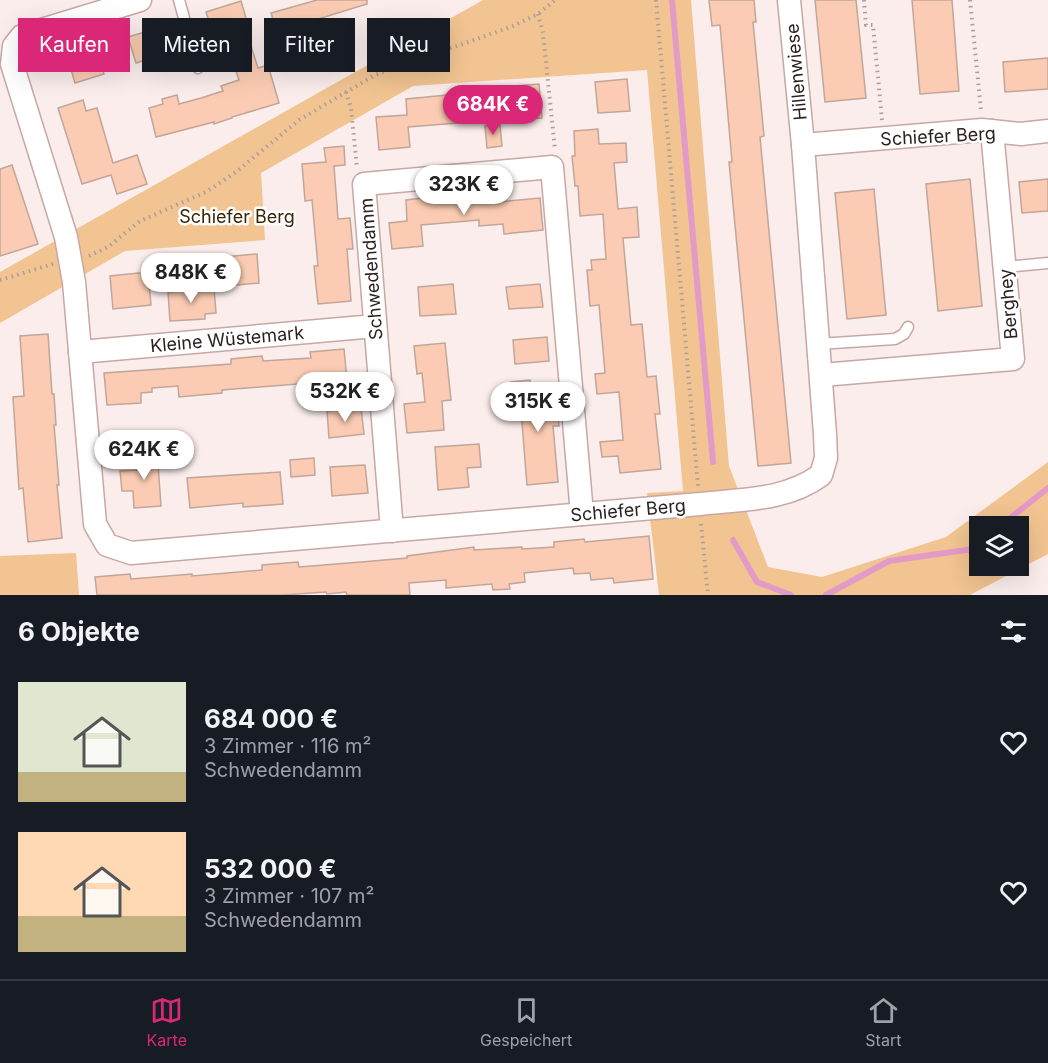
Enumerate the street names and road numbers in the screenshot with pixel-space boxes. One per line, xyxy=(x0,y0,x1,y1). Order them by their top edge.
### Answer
street label: Hillenwiese xyxy=(781,23,811,121)
street label: Schiefer Berg xyxy=(880,122,996,150)
street label: Schwedendamm xyxy=(356,197,386,341)
street label: Berghey xyxy=(994,268,1022,340)
street label: Kleine Wüstemark xyxy=(149,322,305,356)
street label: Schiefer Berg xyxy=(570,495,686,525)

